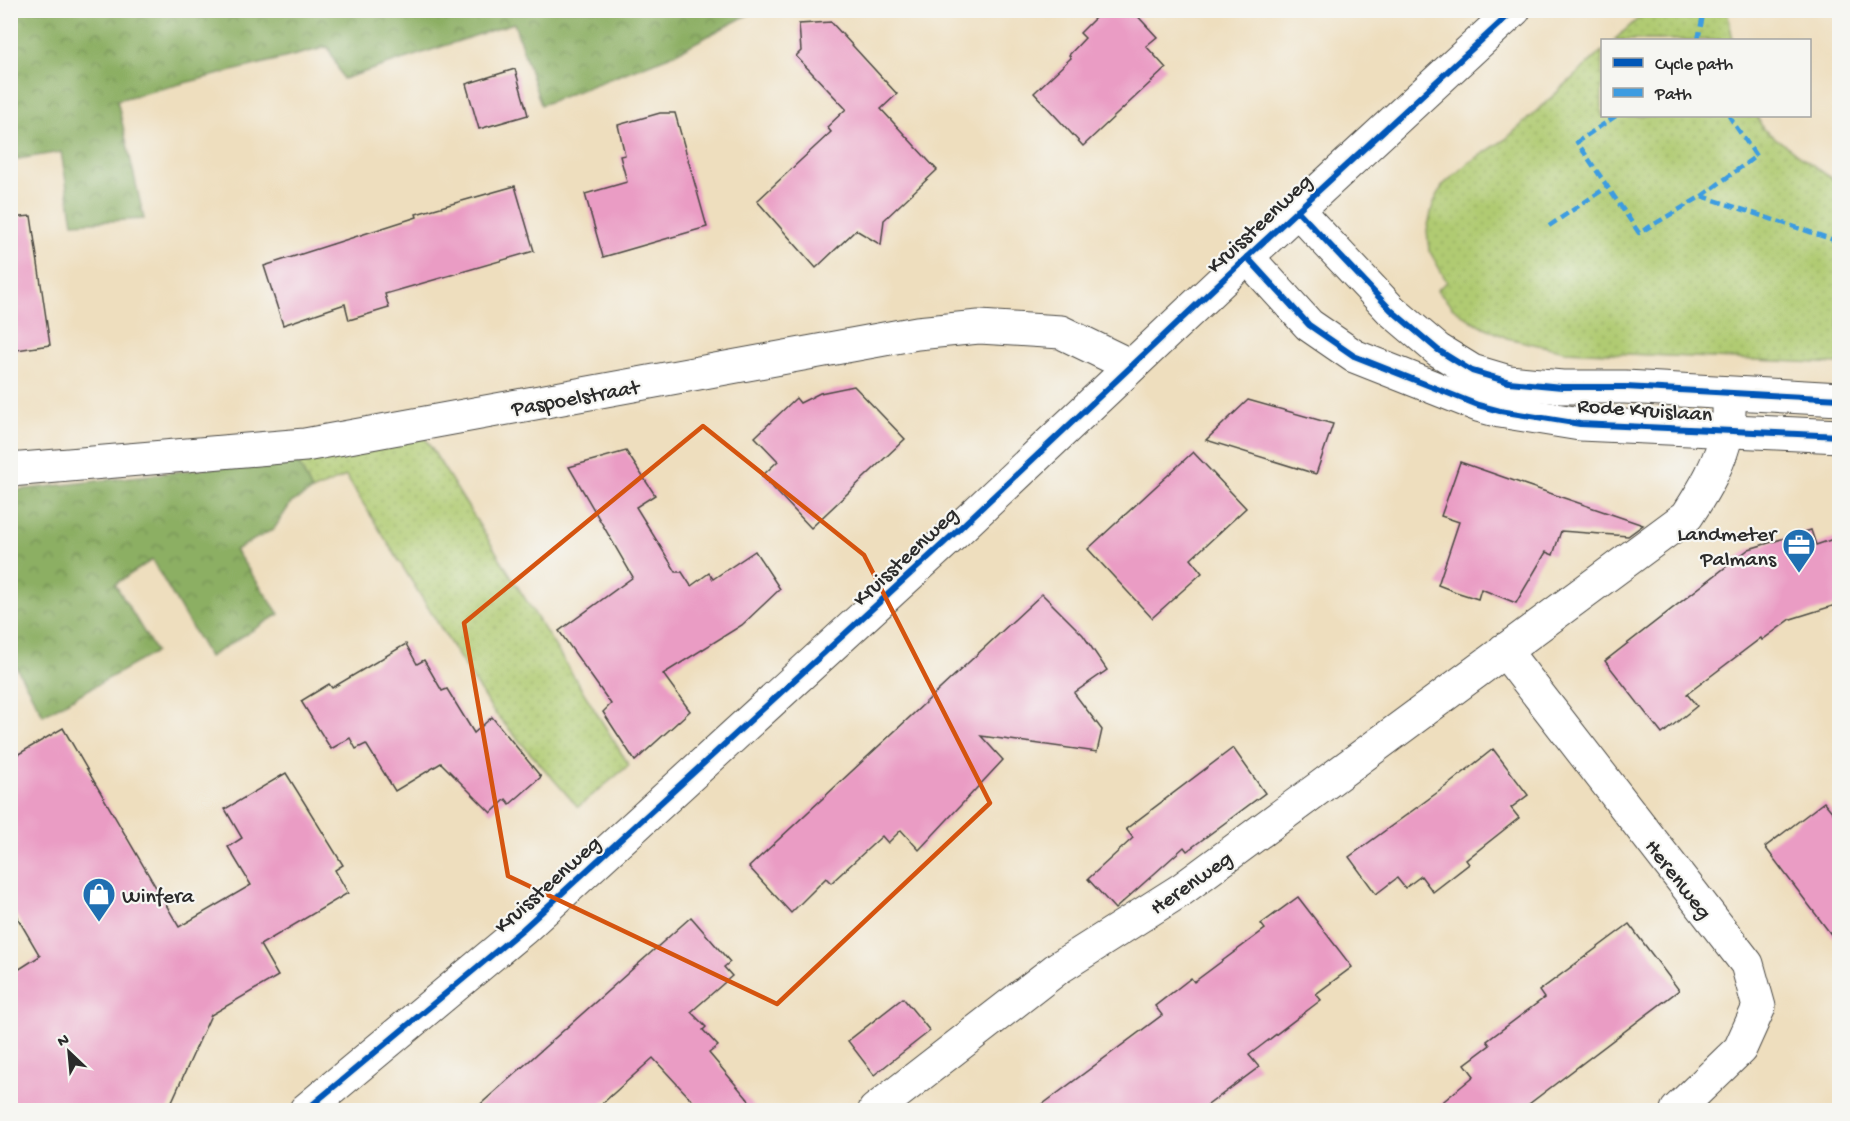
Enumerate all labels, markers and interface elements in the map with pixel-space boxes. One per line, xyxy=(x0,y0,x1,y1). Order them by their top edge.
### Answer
legend xyxy=(1601,39,1811,117)
text: Cycle path xyxy=(1655,55,1733,76)
text: Path xyxy=(1654,85,1692,106)
street label: Kruissteenweg xyxy=(1203,170,1319,280)
street label: Paspoelstraat xyxy=(509,376,644,424)
street label: Rode Kruislaan xyxy=(1576,394,1714,430)
street label: Kruissteenweg xyxy=(849,503,965,613)
place label: Landmeter Palmans xyxy=(1677,523,1778,574)
office icon: Landmeter Palmans xyxy=(1781,527,1817,574)
street label: Kruissteenweg xyxy=(490,831,607,941)
street label: Herenweg xyxy=(1638,835,1716,926)
street label: Herenweg xyxy=(1146,847,1238,922)
shop icon: Winfera xyxy=(81,876,117,923)
place label: Winfera xyxy=(122,885,195,911)
north arrow xyxy=(39,1022,99,1082)
text: N xyxy=(55,1031,73,1052)

